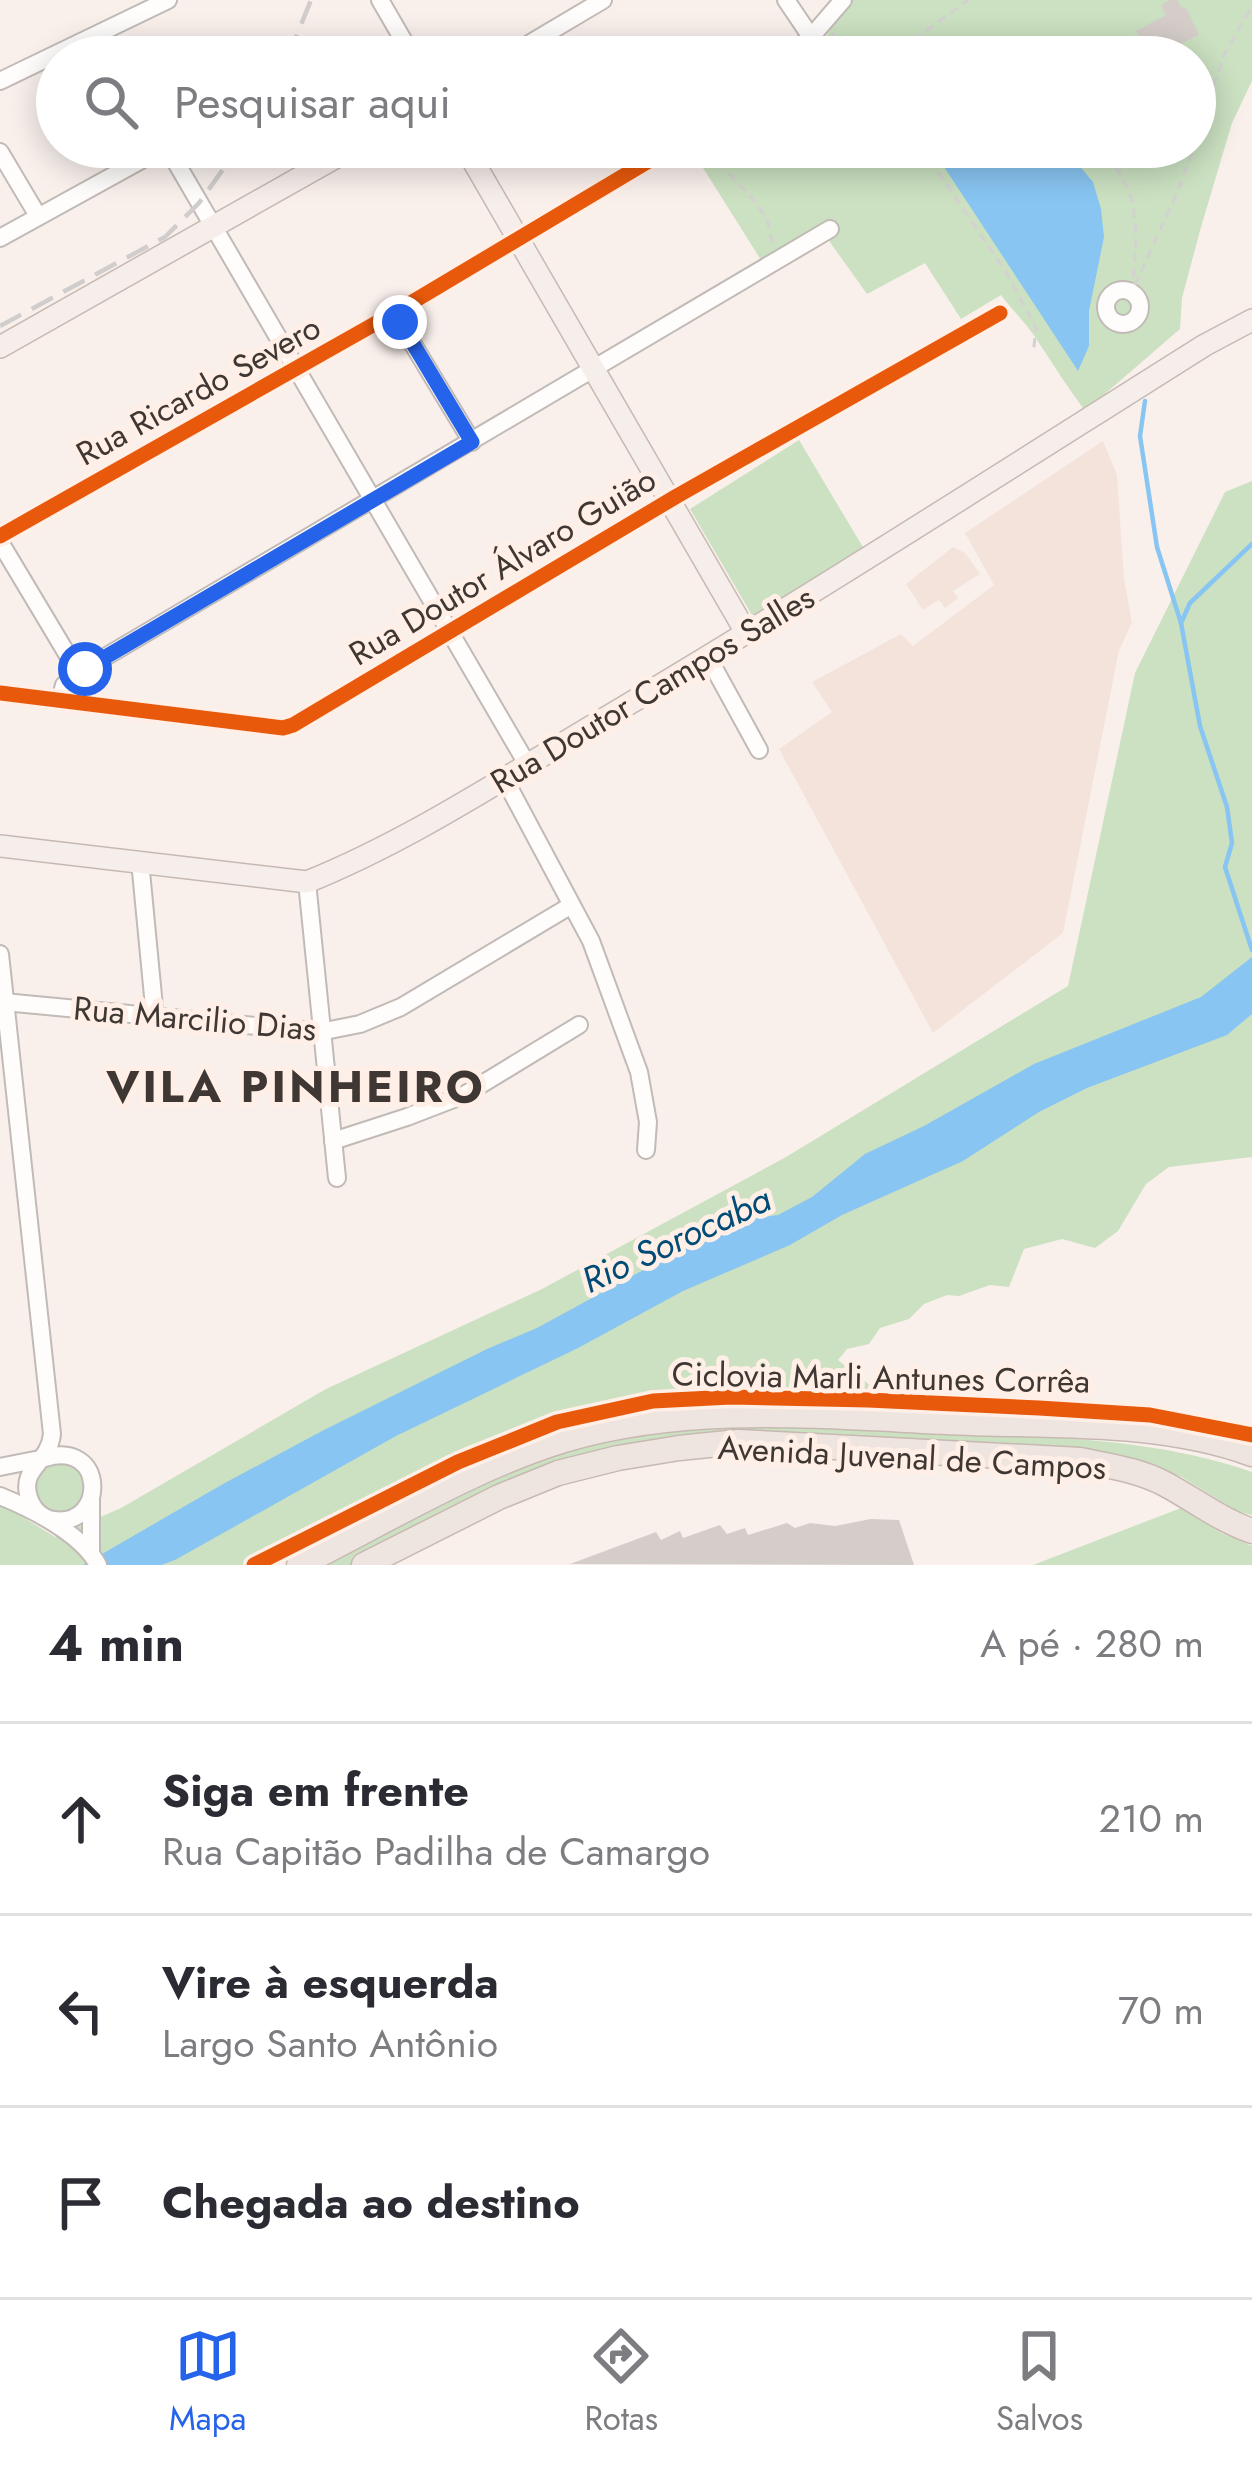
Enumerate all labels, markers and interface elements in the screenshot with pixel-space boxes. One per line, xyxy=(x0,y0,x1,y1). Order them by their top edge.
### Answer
search box xyxy=(36,36,1216,168)
icon: search xyxy=(78,69,144,135)
text: Pesquisar aqui xyxy=(174,70,451,135)
route end xyxy=(373,295,427,349)
street label: Rua Ricardo Severo xyxy=(68,304,329,477)
street label: Rua Doutor Álvaro Guião xyxy=(340,456,665,677)
street label: Rua Doutor Campos Salles xyxy=(481,574,823,805)
route start xyxy=(58,642,112,696)
street label: Rua Marcilio Dias xyxy=(72,984,318,1053)
district label: VILA PINHEIRO xyxy=(105,1054,486,1119)
water label: Rio Sorocaba xyxy=(573,1172,779,1306)
street label: Ciclovia Marli Antunes Corrêa xyxy=(671,1350,1091,1405)
street label: Avenida Juvenal de Campos xyxy=(717,1424,1107,1491)
text: 4 min xyxy=(48,1606,184,1680)
text: A pé · 280 m xyxy=(980,1615,1204,1672)
text: Siga em frente xyxy=(162,1758,469,1823)
icon: ahead xyxy=(48,1786,114,1852)
text: 210 m xyxy=(1099,1790,1204,1847)
text: Rua Capitão Padilha de Camargo xyxy=(162,1823,710,1880)
text: Vire à esquerda xyxy=(162,1950,499,2015)
icon: left xyxy=(48,1978,114,2044)
text: 70 m xyxy=(1118,1982,1204,2039)
text: Largo Santo Antônio xyxy=(162,2015,498,2072)
icon: arrive xyxy=(48,2170,114,2236)
text: Chegada ao destino xyxy=(162,2170,580,2235)
tab: Mapa xyxy=(169,2323,246,2442)
tab: Rotas xyxy=(584,2323,658,2442)
tab: Salvos xyxy=(996,2323,1083,2442)

